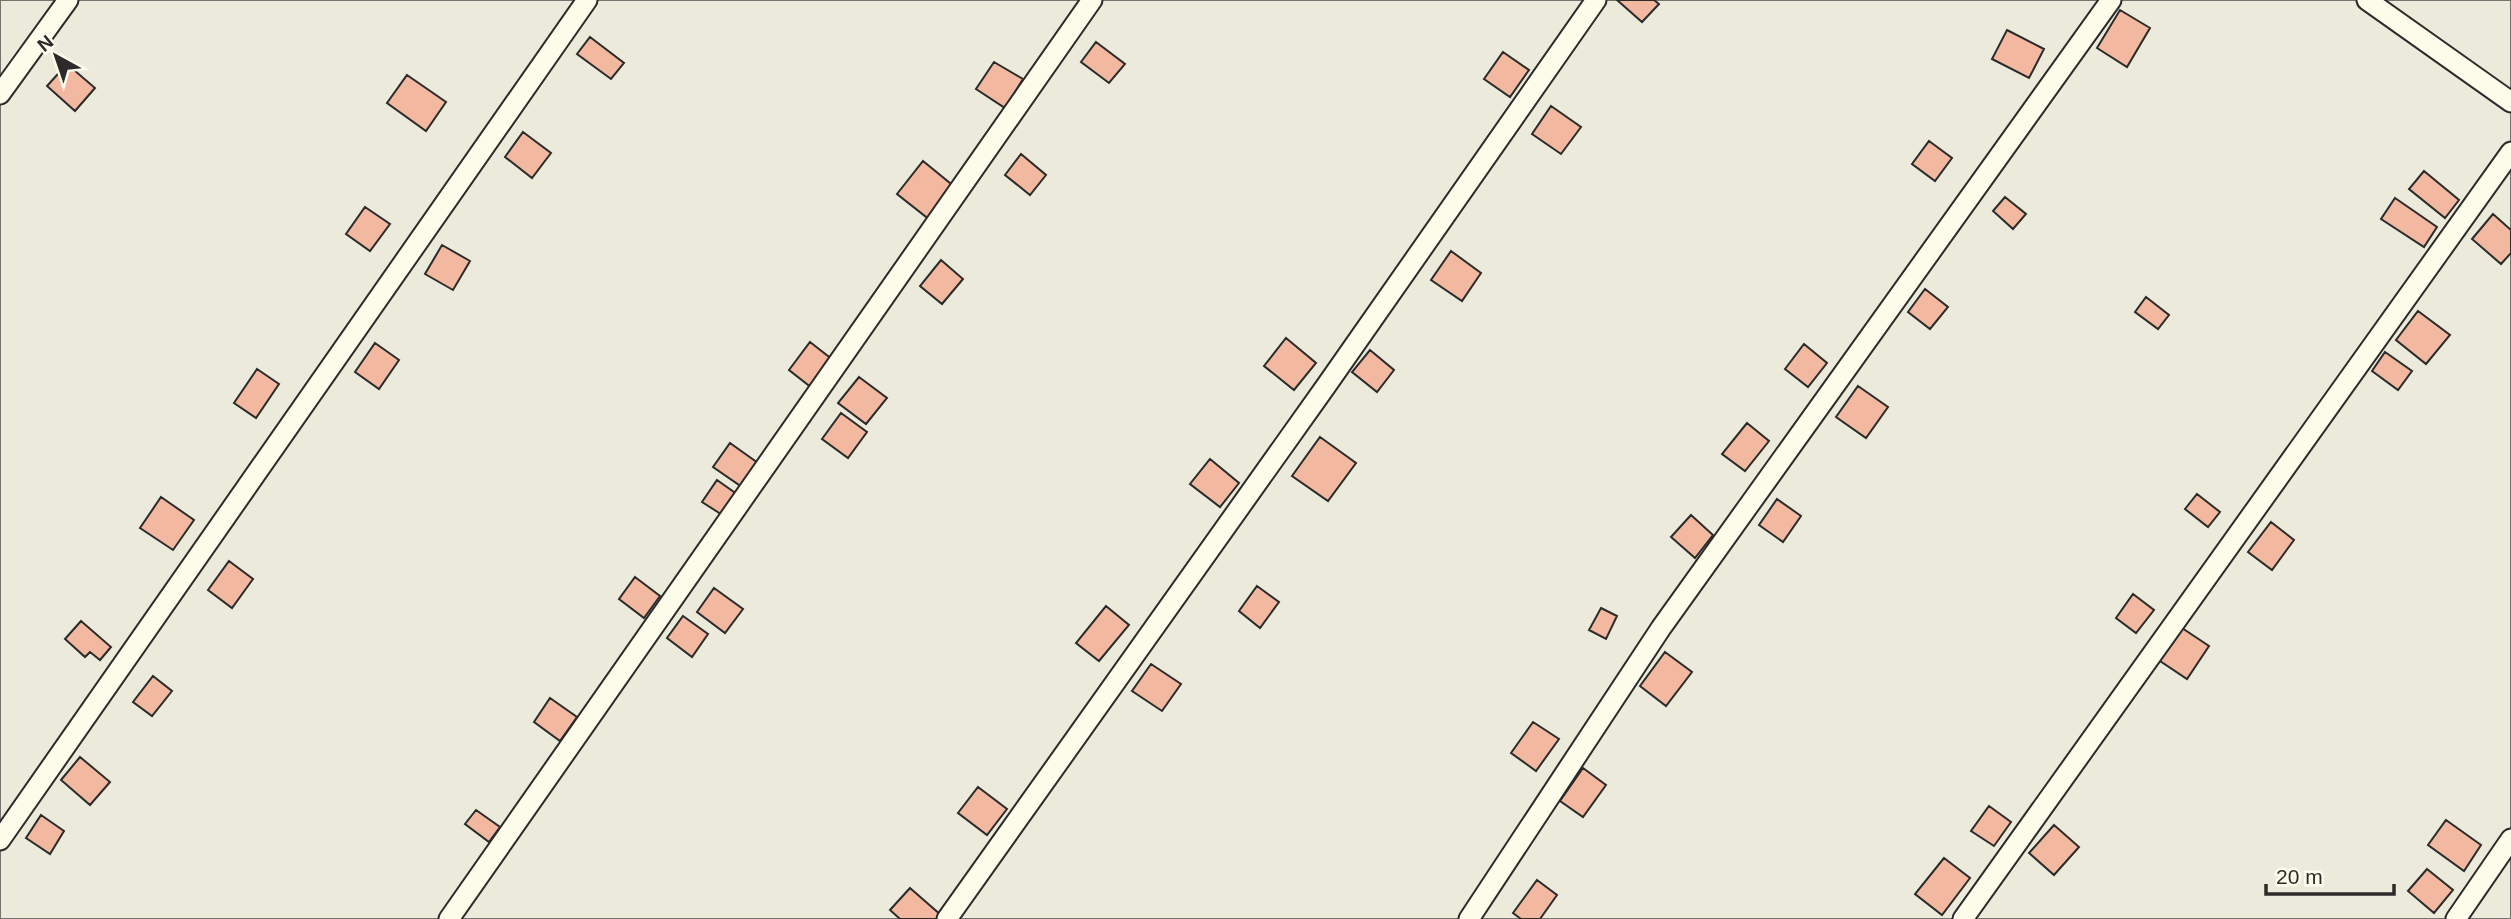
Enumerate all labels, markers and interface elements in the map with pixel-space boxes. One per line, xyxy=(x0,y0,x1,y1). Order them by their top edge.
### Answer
north arrow xyxy=(21,21,91,91)
text: N xyxy=(33,31,57,56)
scale bar xyxy=(2266,852,2394,896)
text: 20 m xyxy=(2276,865,2323,888)

